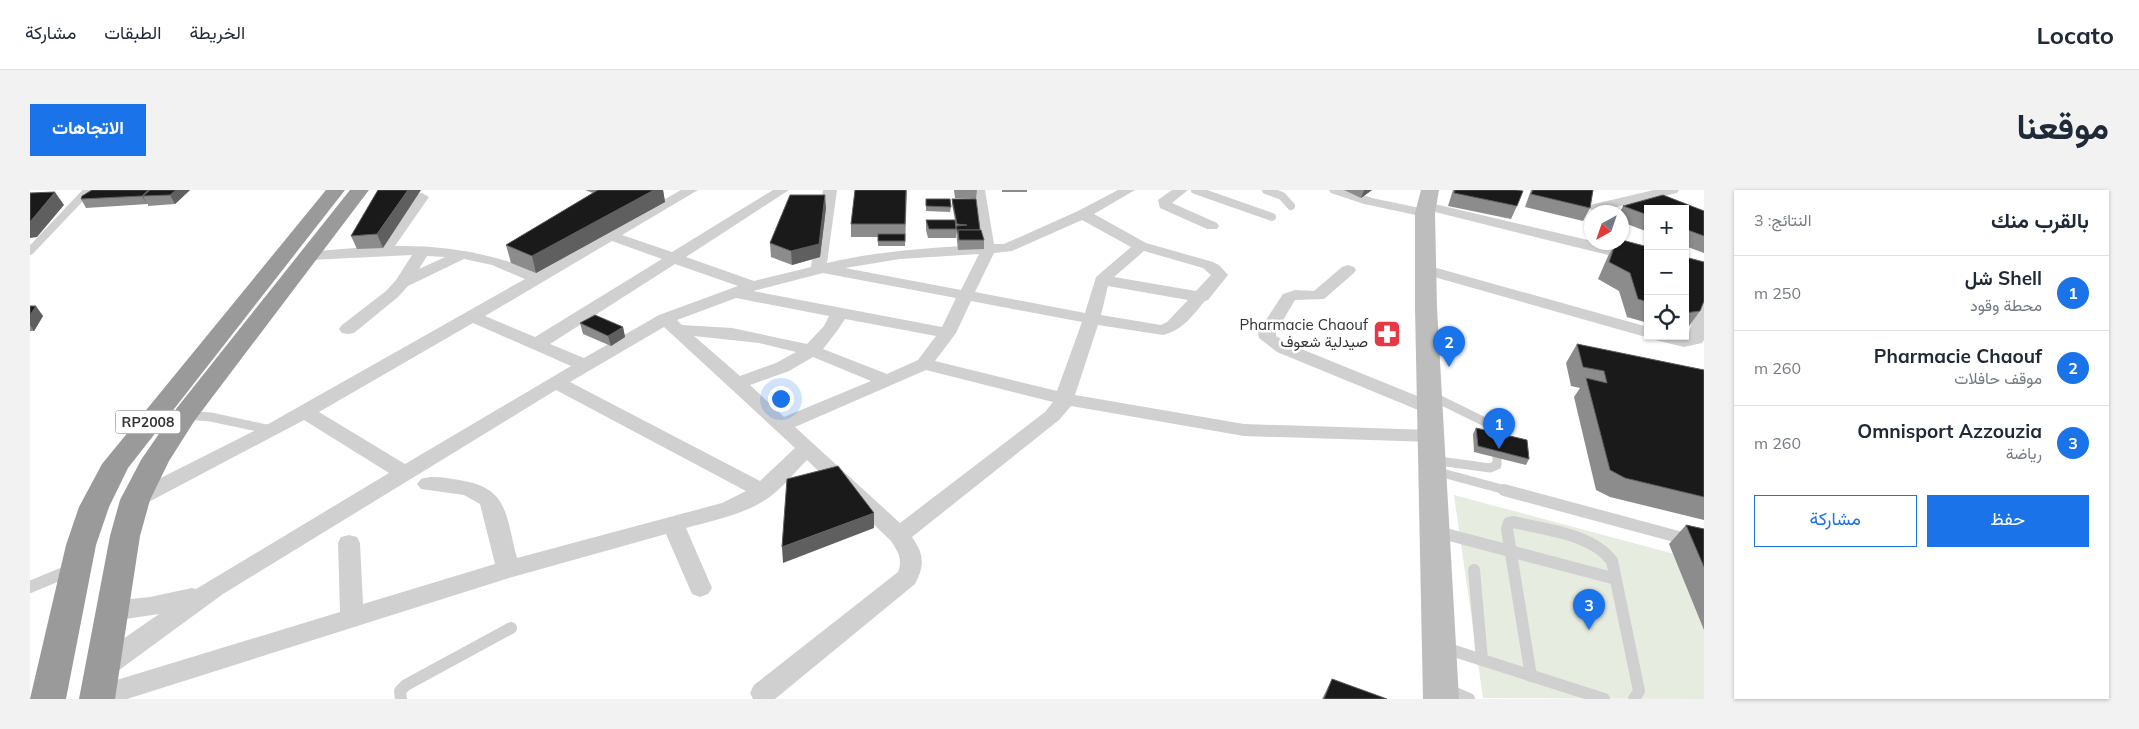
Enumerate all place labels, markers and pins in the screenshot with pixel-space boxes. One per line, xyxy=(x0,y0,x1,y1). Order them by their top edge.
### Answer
place label: Pharmacie Chaouf صيدلية شعوف xyxy=(1239,315,1369,351)
pharmacy icon: Pharmacie Chaouf صيدلية شعوف xyxy=(1372,319,1402,349)
pin: 2 xyxy=(1433,326,1465,367)
pin: 1 xyxy=(1483,408,1515,449)
pin: 3 xyxy=(1573,589,1605,630)

